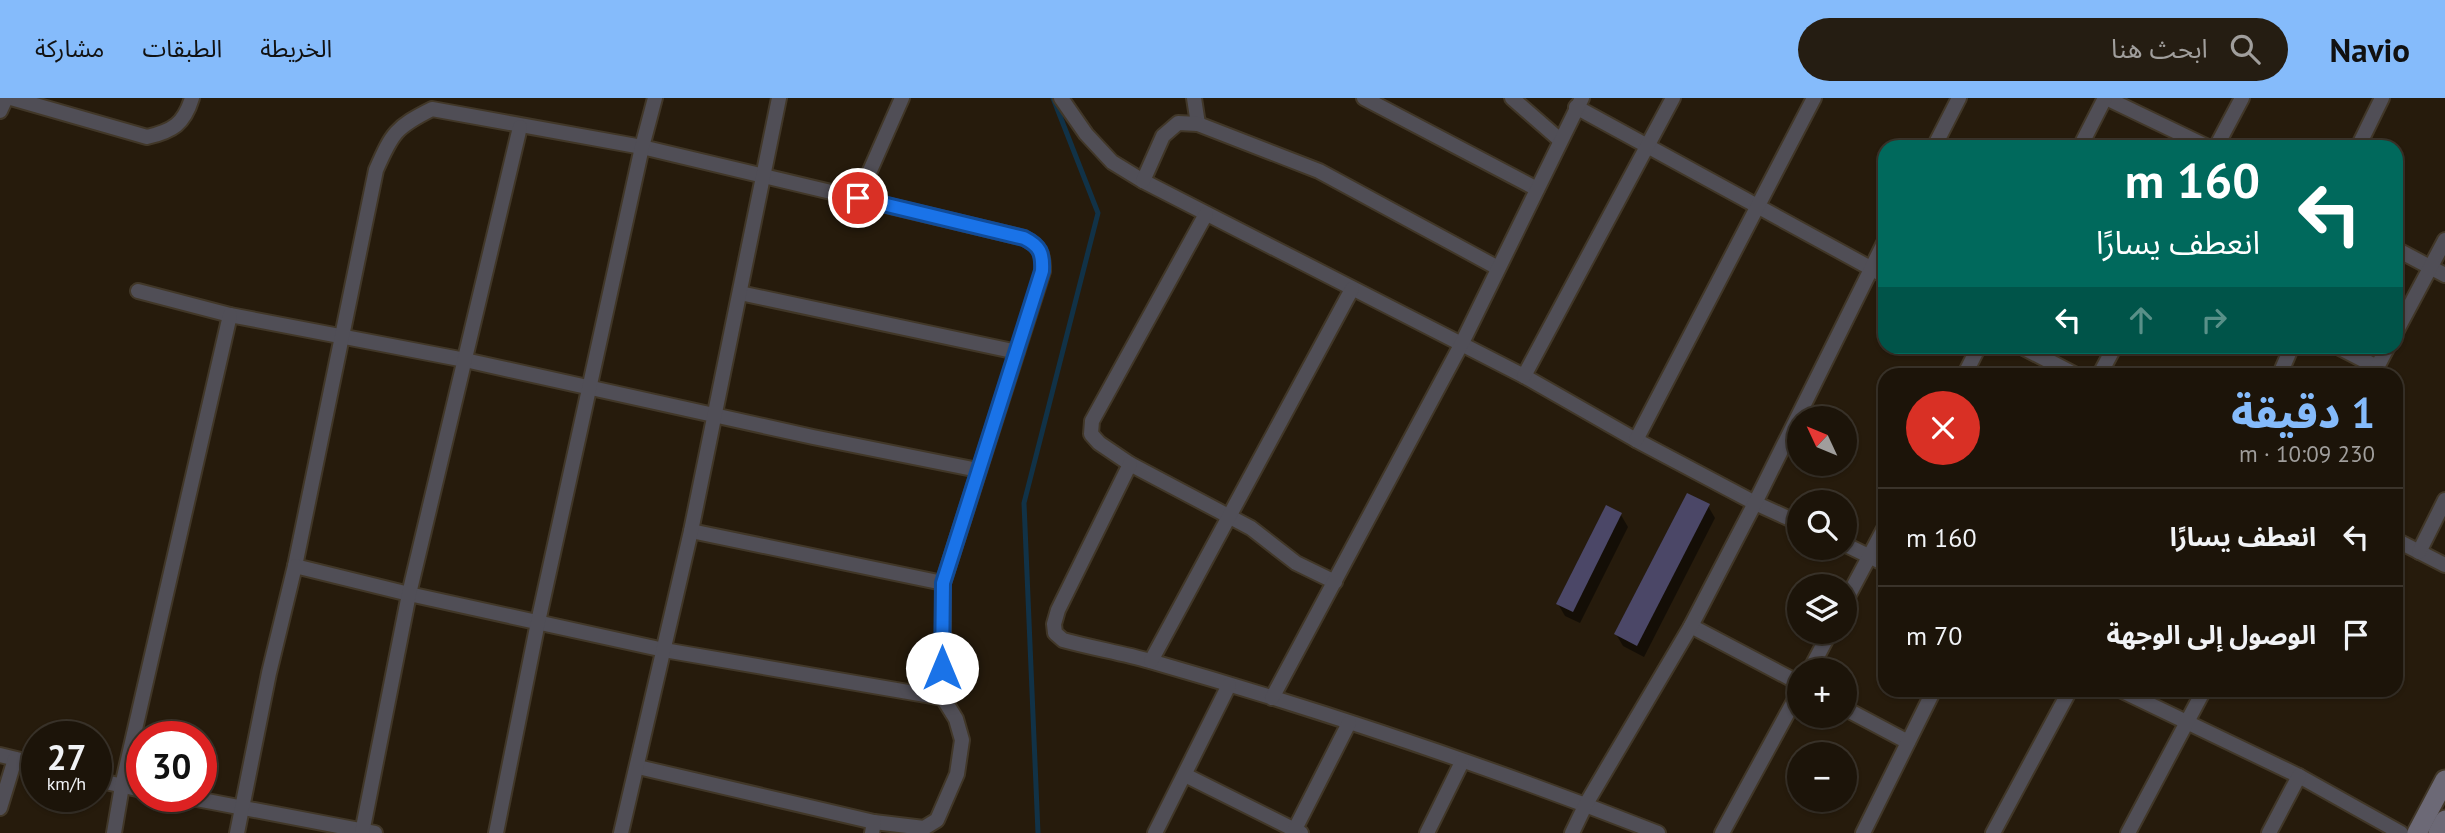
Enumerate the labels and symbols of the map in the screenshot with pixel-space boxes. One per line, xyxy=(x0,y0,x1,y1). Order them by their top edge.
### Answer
pin xyxy=(828,168,888,228)
north arrow xyxy=(1787,406,1857,476)
position arrow xyxy=(905,631,979,705)
speed limit sign: 30 xyxy=(126,721,217,812)

